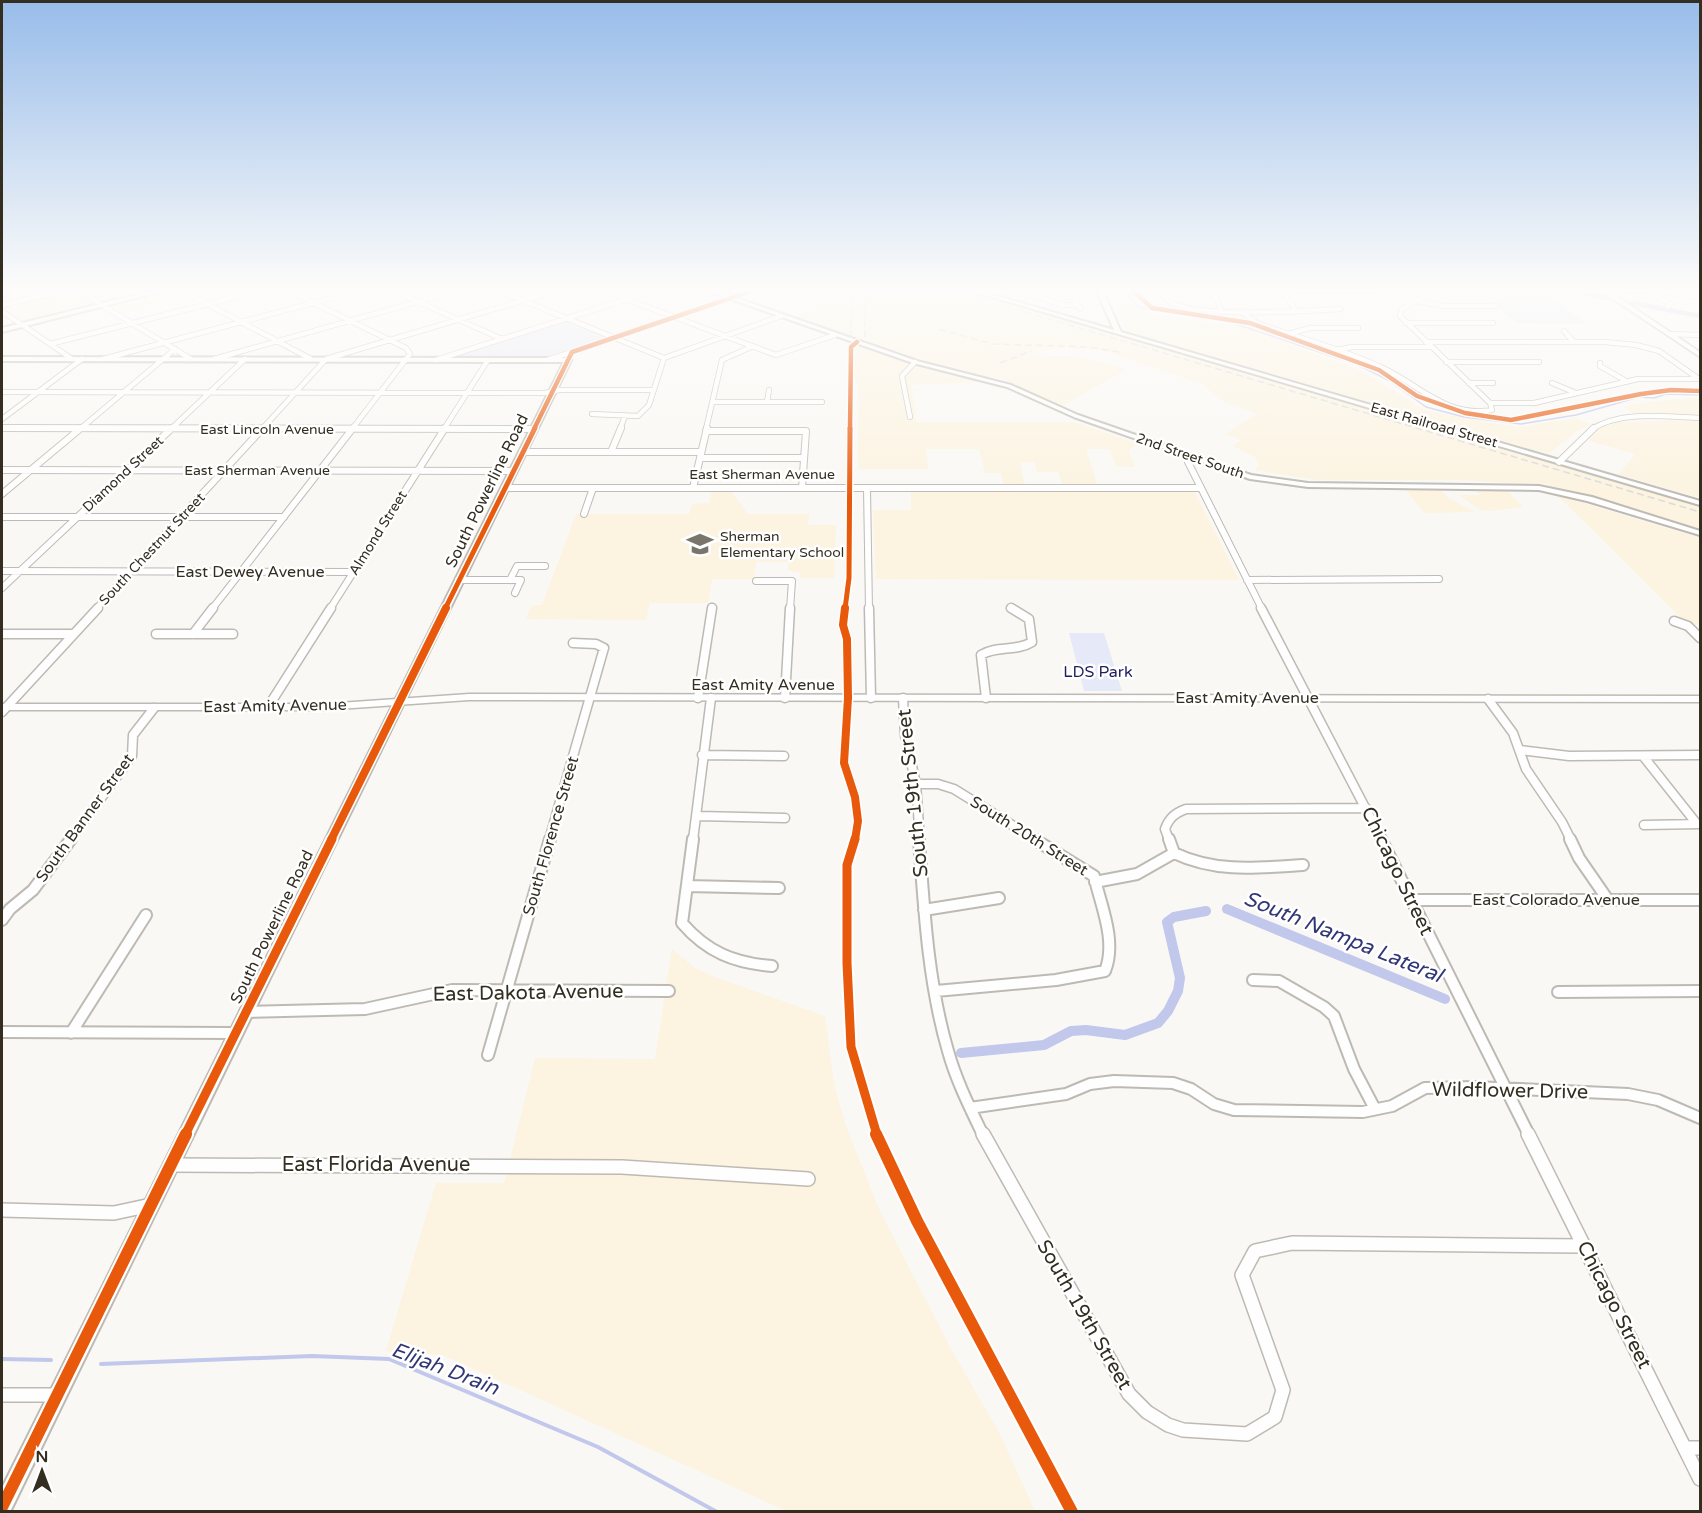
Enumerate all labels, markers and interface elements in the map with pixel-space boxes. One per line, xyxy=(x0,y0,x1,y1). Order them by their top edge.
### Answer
street label: East Railroad Street xyxy=(1369,399,1500,451)
street label: South Powerline Road xyxy=(441,411,533,571)
street label: East Lincoln Avenue xyxy=(200,421,334,438)
street label: 2nd Street South xyxy=(1134,430,1246,482)
street label: Diamond Street xyxy=(79,432,167,516)
street label: East Sherman Avenue xyxy=(184,462,330,479)
street label: East Sherman Avenue xyxy=(689,466,835,483)
street label: Almond Street xyxy=(345,487,411,578)
street label: South Chestnut Street xyxy=(96,489,209,609)
place label: Sherman Elementary School xyxy=(720,528,844,561)
school or university icon: Sherman Elementary School xyxy=(685,529,715,559)
street label: East Dewey Avenue xyxy=(175,562,325,582)
park label: LDS Park xyxy=(1063,662,1133,682)
street label: East Amity Avenue xyxy=(691,675,835,695)
street label: East Amity Avenue xyxy=(1175,688,1319,708)
street label: East Amity Avenue xyxy=(203,695,347,717)
street label: South 19th Street xyxy=(892,707,934,878)
street label: South Banner Street xyxy=(32,750,138,886)
street label: South Florence Street xyxy=(519,754,583,918)
street label: South 20th Street xyxy=(966,792,1092,880)
street label: Chicago Street xyxy=(1356,803,1439,940)
street label: South Powerline Road xyxy=(226,847,318,1007)
water label: South Nampa Lateral xyxy=(1240,886,1448,989)
street label: East Colorado Avenue xyxy=(1472,890,1640,910)
street label: East Dakota Avenue xyxy=(432,979,624,1007)
street label: Wildflower Drive xyxy=(1432,1078,1588,1104)
street label: East Florida Avenue xyxy=(282,1153,470,1177)
street label: South 19th Street xyxy=(1031,1236,1137,1394)
street label: Chicago Street xyxy=(1572,1237,1657,1373)
water label: Elijah Drain xyxy=(388,1337,503,1401)
north arrow xyxy=(12,1441,72,1501)
text: N xyxy=(36,1447,48,1467)

